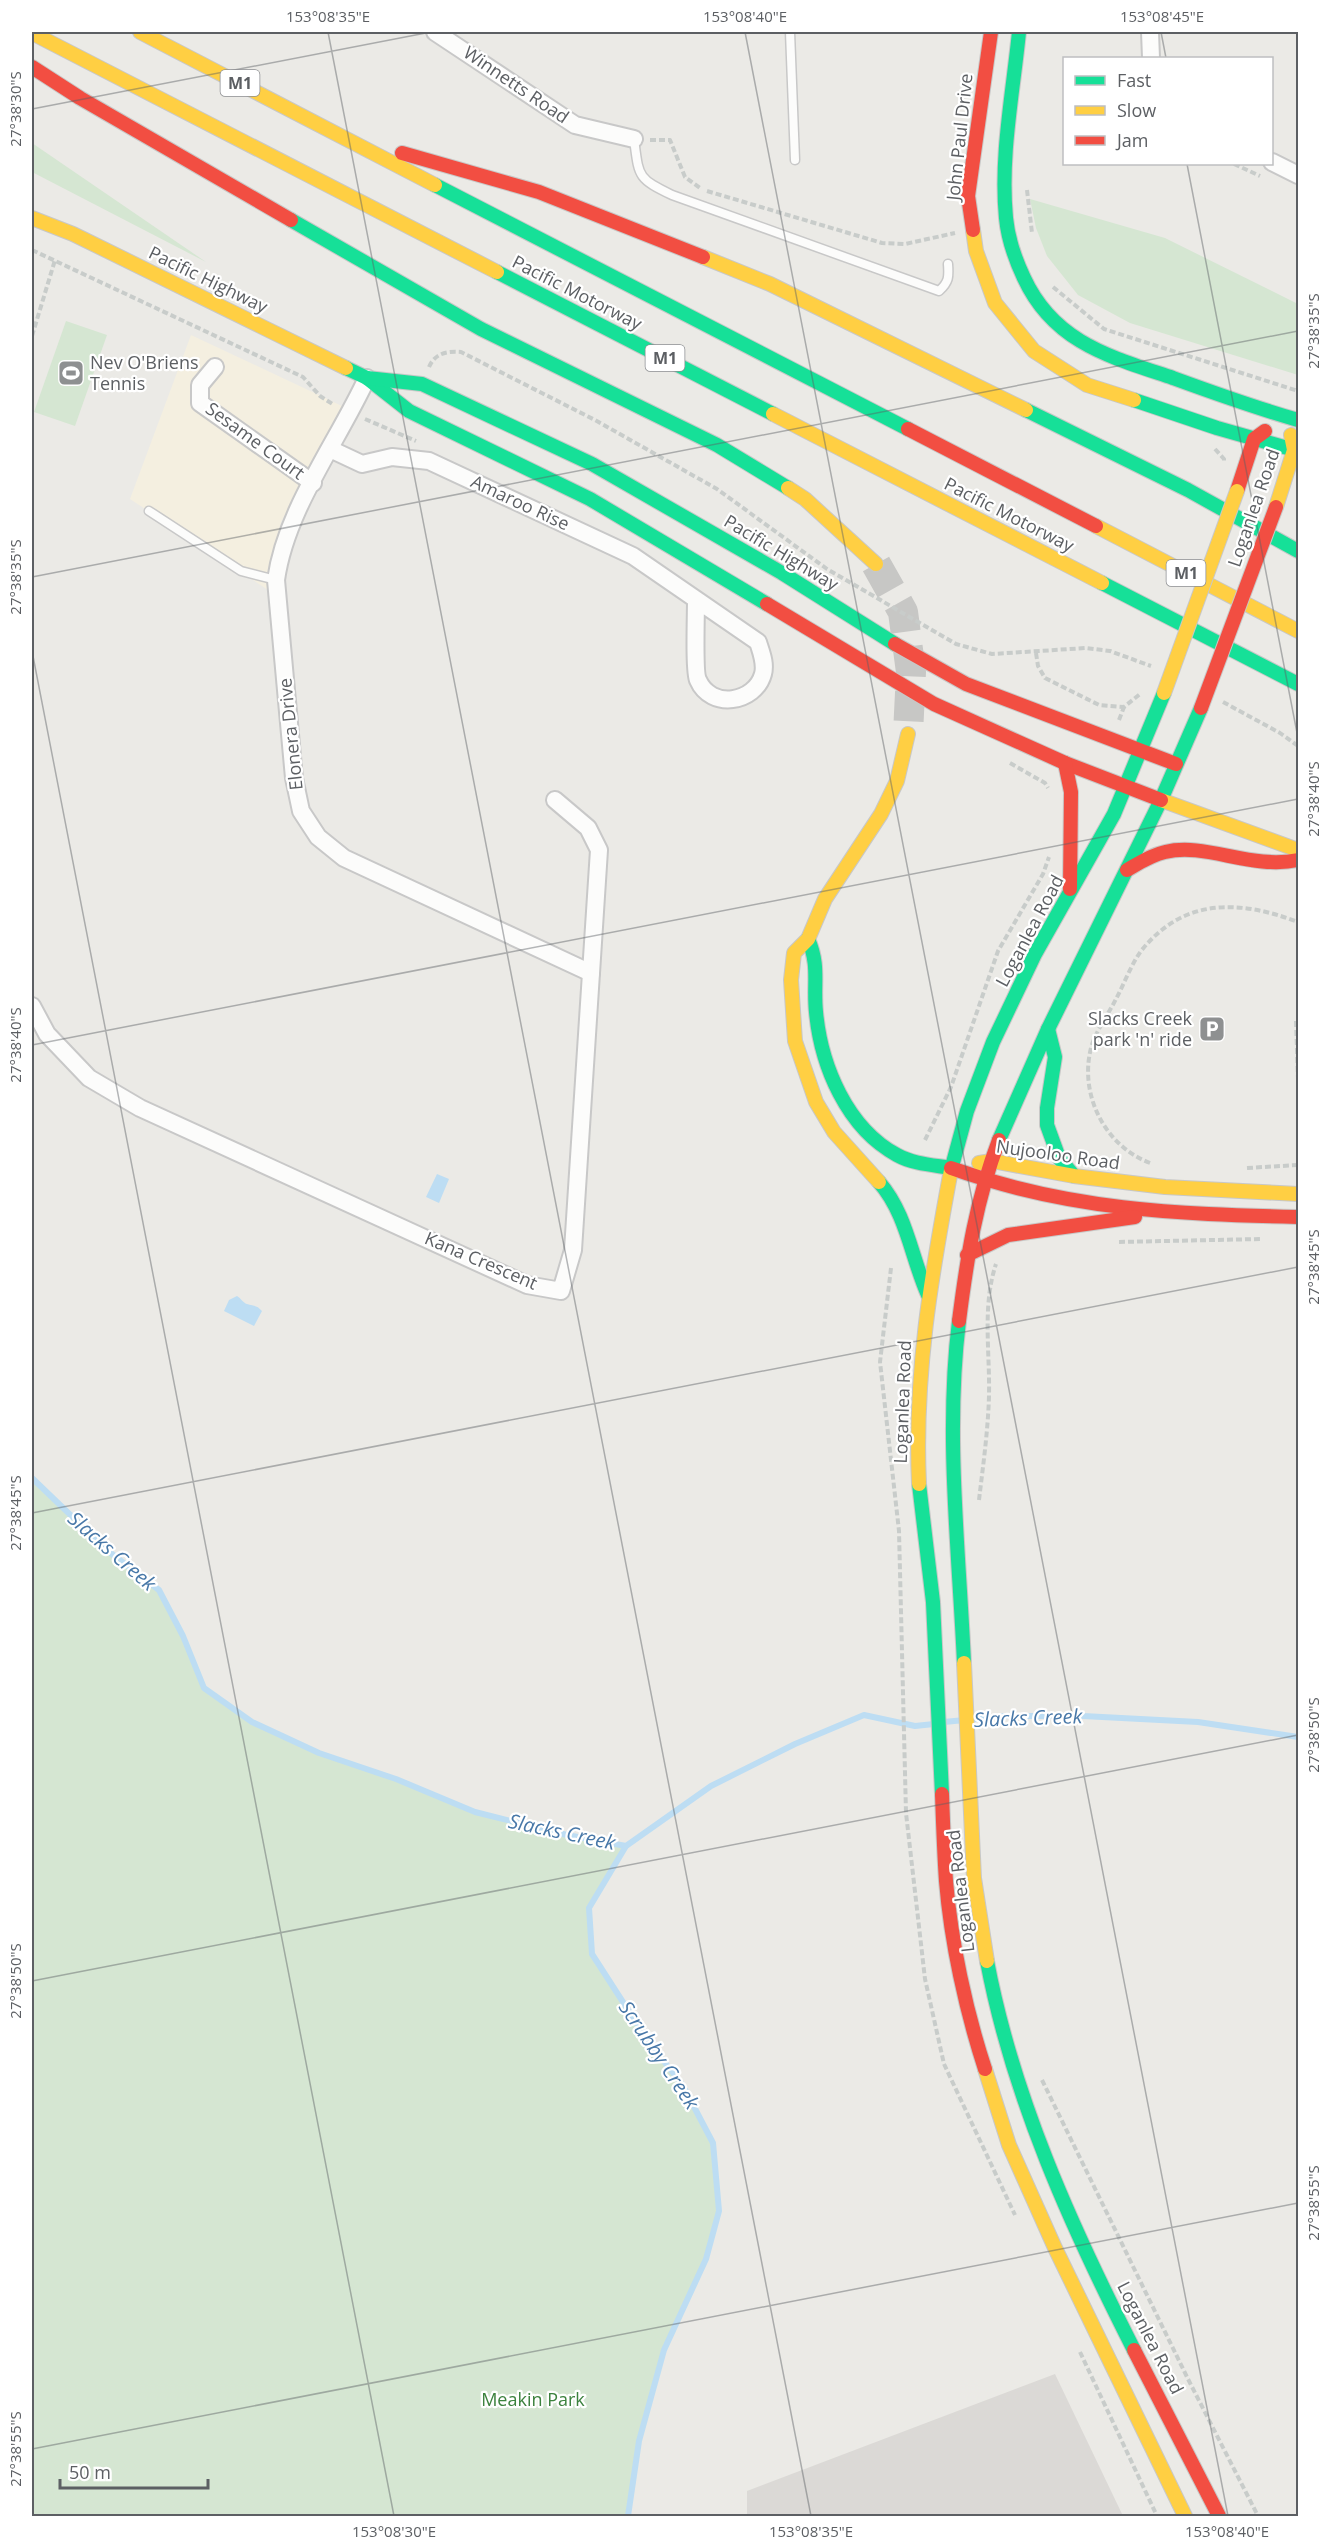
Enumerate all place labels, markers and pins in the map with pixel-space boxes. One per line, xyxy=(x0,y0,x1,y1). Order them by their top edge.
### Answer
place label: Nev O'Briens Tennis xyxy=(90,350,199,395)
sports icon: Nev O'Briens Tennis xyxy=(56,358,86,388)
place label: Slacks Creek park 'n' ride xyxy=(1088,1006,1193,1051)
parking icon: Slacks Creek park 'n' ride xyxy=(1197,1014,1227,1044)

